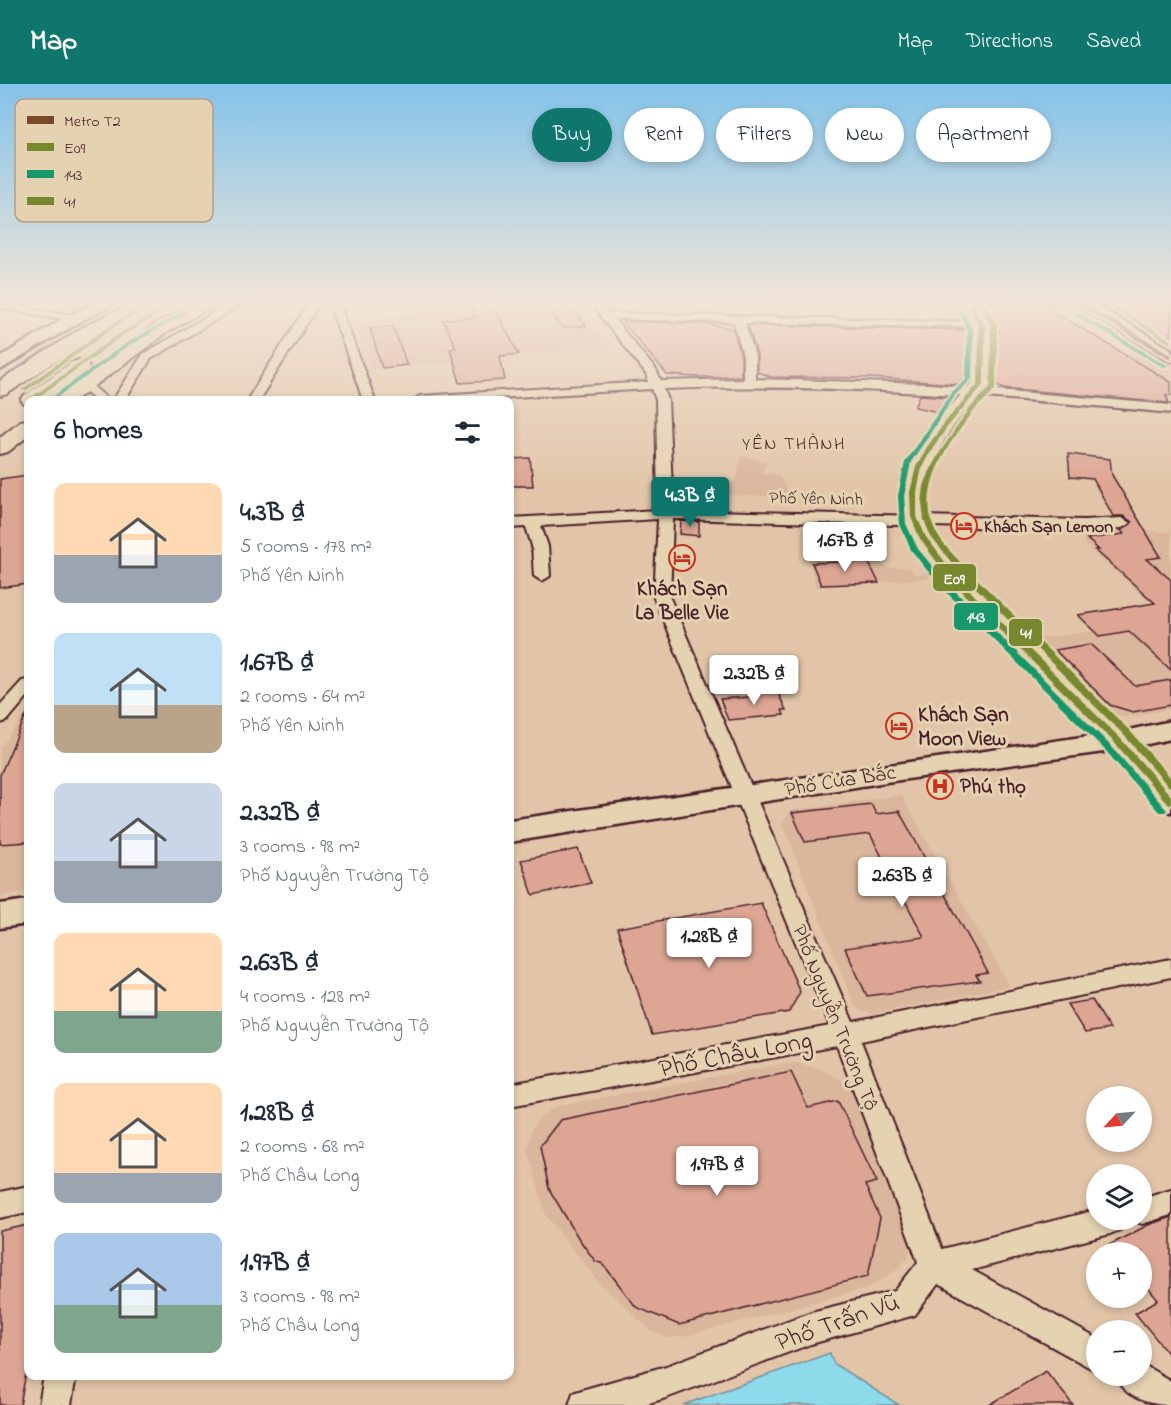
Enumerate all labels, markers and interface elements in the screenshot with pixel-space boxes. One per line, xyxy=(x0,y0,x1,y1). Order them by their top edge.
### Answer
text: Map xyxy=(30,22,77,63)
text: Map xyxy=(897,27,933,57)
text: Directions xyxy=(966,27,1053,57)
text: Saved xyxy=(1086,27,1141,57)
legend xyxy=(15,99,213,222)
chip: Buy xyxy=(532,108,612,162)
chip: Rent xyxy=(624,108,704,162)
chip: Filters xyxy=(716,108,813,162)
chip: New xyxy=(825,108,904,162)
chip: Apartment xyxy=(916,108,1051,162)
text: Metro T2 xyxy=(64,110,121,134)
text: E09 xyxy=(64,137,86,161)
text: 143 xyxy=(64,164,82,188)
text: 41 xyxy=(64,191,76,215)
text: 6 homes xyxy=(54,413,143,451)
icon: filters xyxy=(451,416,484,449)
district label: YÊN THÀNH xyxy=(742,432,846,458)
pin: 4.3B ₫ xyxy=(641,477,739,528)
text: 4.3B ₫ xyxy=(665,482,715,511)
street label: Phố Yên Ninh xyxy=(769,486,863,514)
text: 4.3B ₫ xyxy=(240,495,304,533)
icon: home xyxy=(102,507,174,579)
hotel icon: Khách Sạn Lemon xyxy=(949,511,979,541)
place label: Khách Sạn Lemon xyxy=(984,515,1113,541)
pin: 1.67B ₫ xyxy=(790,522,900,573)
text: 1.67B ₫ xyxy=(817,527,873,556)
text: 5 rooms · 178 m² xyxy=(240,533,372,562)
hotel icon: Khách Sạn La Belle Vie xyxy=(667,543,697,573)
text: Phố Yên Ninh xyxy=(240,562,344,591)
line badge: E09 xyxy=(932,563,977,592)
text: E09 xyxy=(943,568,965,592)
place label: Khách Sạn La Belle Vie xyxy=(635,575,729,629)
line badge: 143 xyxy=(953,602,999,631)
text: 143 xyxy=(967,606,986,630)
line badge: 41 xyxy=(1008,618,1043,647)
text: 41 xyxy=(1019,622,1033,646)
text: 1.67B ₫ xyxy=(240,645,313,683)
pin: 2.32B ₫ xyxy=(699,655,809,706)
icon: home xyxy=(102,657,174,729)
text: 2.32B ₫ xyxy=(723,660,785,689)
text: 2 rooms · 64 m² xyxy=(240,683,365,712)
place label: Khách Sạn Moon View xyxy=(918,701,1009,755)
hotel icon: Khách Sạn Moon View xyxy=(884,711,914,741)
text: Phố Yên Ninh xyxy=(240,712,344,741)
street label: Phố Cửa Bắc xyxy=(783,758,899,806)
hospital icon: Phú thọ xyxy=(925,771,955,801)
place label: Phú thọ xyxy=(960,773,1026,803)
text: 2.32B ₫ xyxy=(240,795,320,833)
icon: home xyxy=(102,807,174,879)
text: 3 rooms · 98 m² xyxy=(240,833,360,862)
pin: 2.63B ₫ xyxy=(847,857,957,908)
text: Phố Nguyễn Trường Tộ xyxy=(240,862,428,891)
text: 2.63B ₫ xyxy=(872,862,932,891)
pin: 1.28B ₫ xyxy=(654,918,764,969)
street label: Phố Nguyễn Trường Tộ xyxy=(781,920,885,1117)
text: 1.28B ₫ xyxy=(681,923,737,952)
text: 2.63B ₫ xyxy=(240,945,318,983)
icon: home xyxy=(102,957,174,1029)
text: 4 rooms · 128 m² xyxy=(240,983,370,1012)
text: Phố Nguyễn Trường Tộ xyxy=(240,1012,428,1041)
street label: Phố Châu Long xyxy=(656,1022,816,1089)
north arrow xyxy=(1086,1086,1152,1152)
map controls xyxy=(1086,1086,1152,1386)
text: 1.28B ₫ xyxy=(240,1095,314,1133)
icon: home xyxy=(102,1107,174,1179)
text: 2 rooms · 68 m² xyxy=(240,1133,365,1162)
pin: 1.97B ₫ xyxy=(662,1146,772,1197)
text: 1.97B ₫ xyxy=(690,1151,744,1180)
text: Phố Châu Long xyxy=(240,1162,360,1191)
button: layers xyxy=(1086,1164,1152,1230)
button: + xyxy=(1086,1242,1152,1308)
text: 1.97B ₫ xyxy=(240,1245,310,1283)
icon: home xyxy=(102,1257,174,1329)
text: 3 rooms · 98 m² xyxy=(240,1283,360,1312)
street label: Phố Trấn Vũ xyxy=(771,1285,905,1363)
text: Phố Châu Long xyxy=(240,1312,360,1341)
button: − xyxy=(1086,1320,1152,1386)

